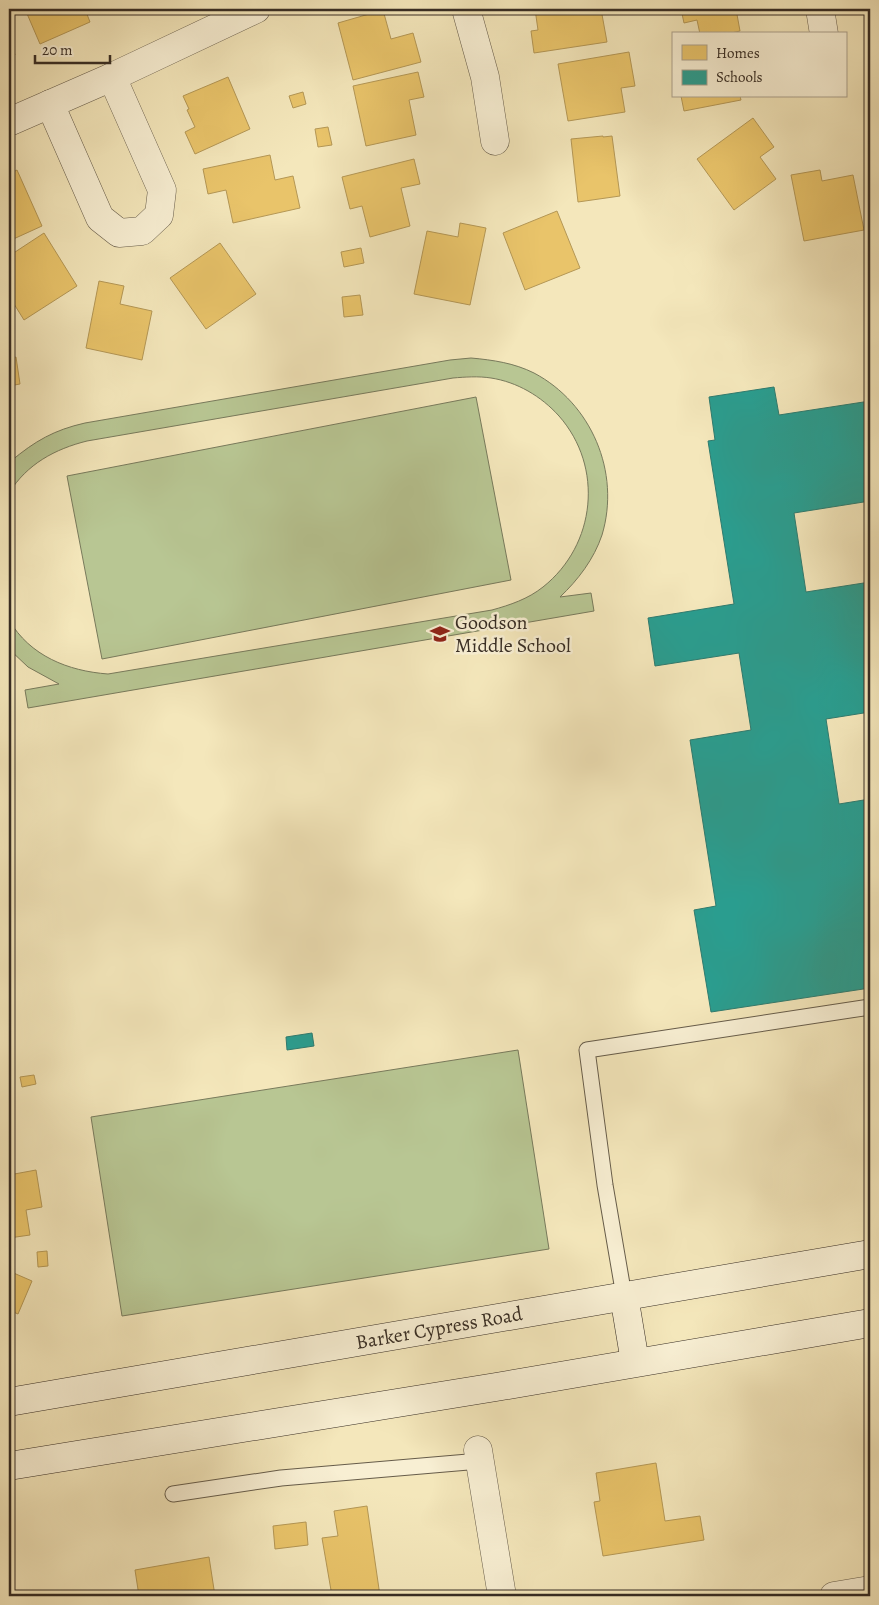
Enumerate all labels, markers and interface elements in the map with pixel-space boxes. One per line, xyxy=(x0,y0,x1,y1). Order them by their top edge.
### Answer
scale bar xyxy=(35,32,110,64)
legend xyxy=(672,32,846,98)
text: 20 m xyxy=(42,40,73,60)
text: Homes xyxy=(716,43,760,63)
text: Schools xyxy=(716,67,763,87)
place label: Goodson Middle School xyxy=(455,609,571,659)
school or university icon: Goodson Middle School xyxy=(429,623,451,645)
street label: Barker Cypress Road xyxy=(353,1300,525,1356)

